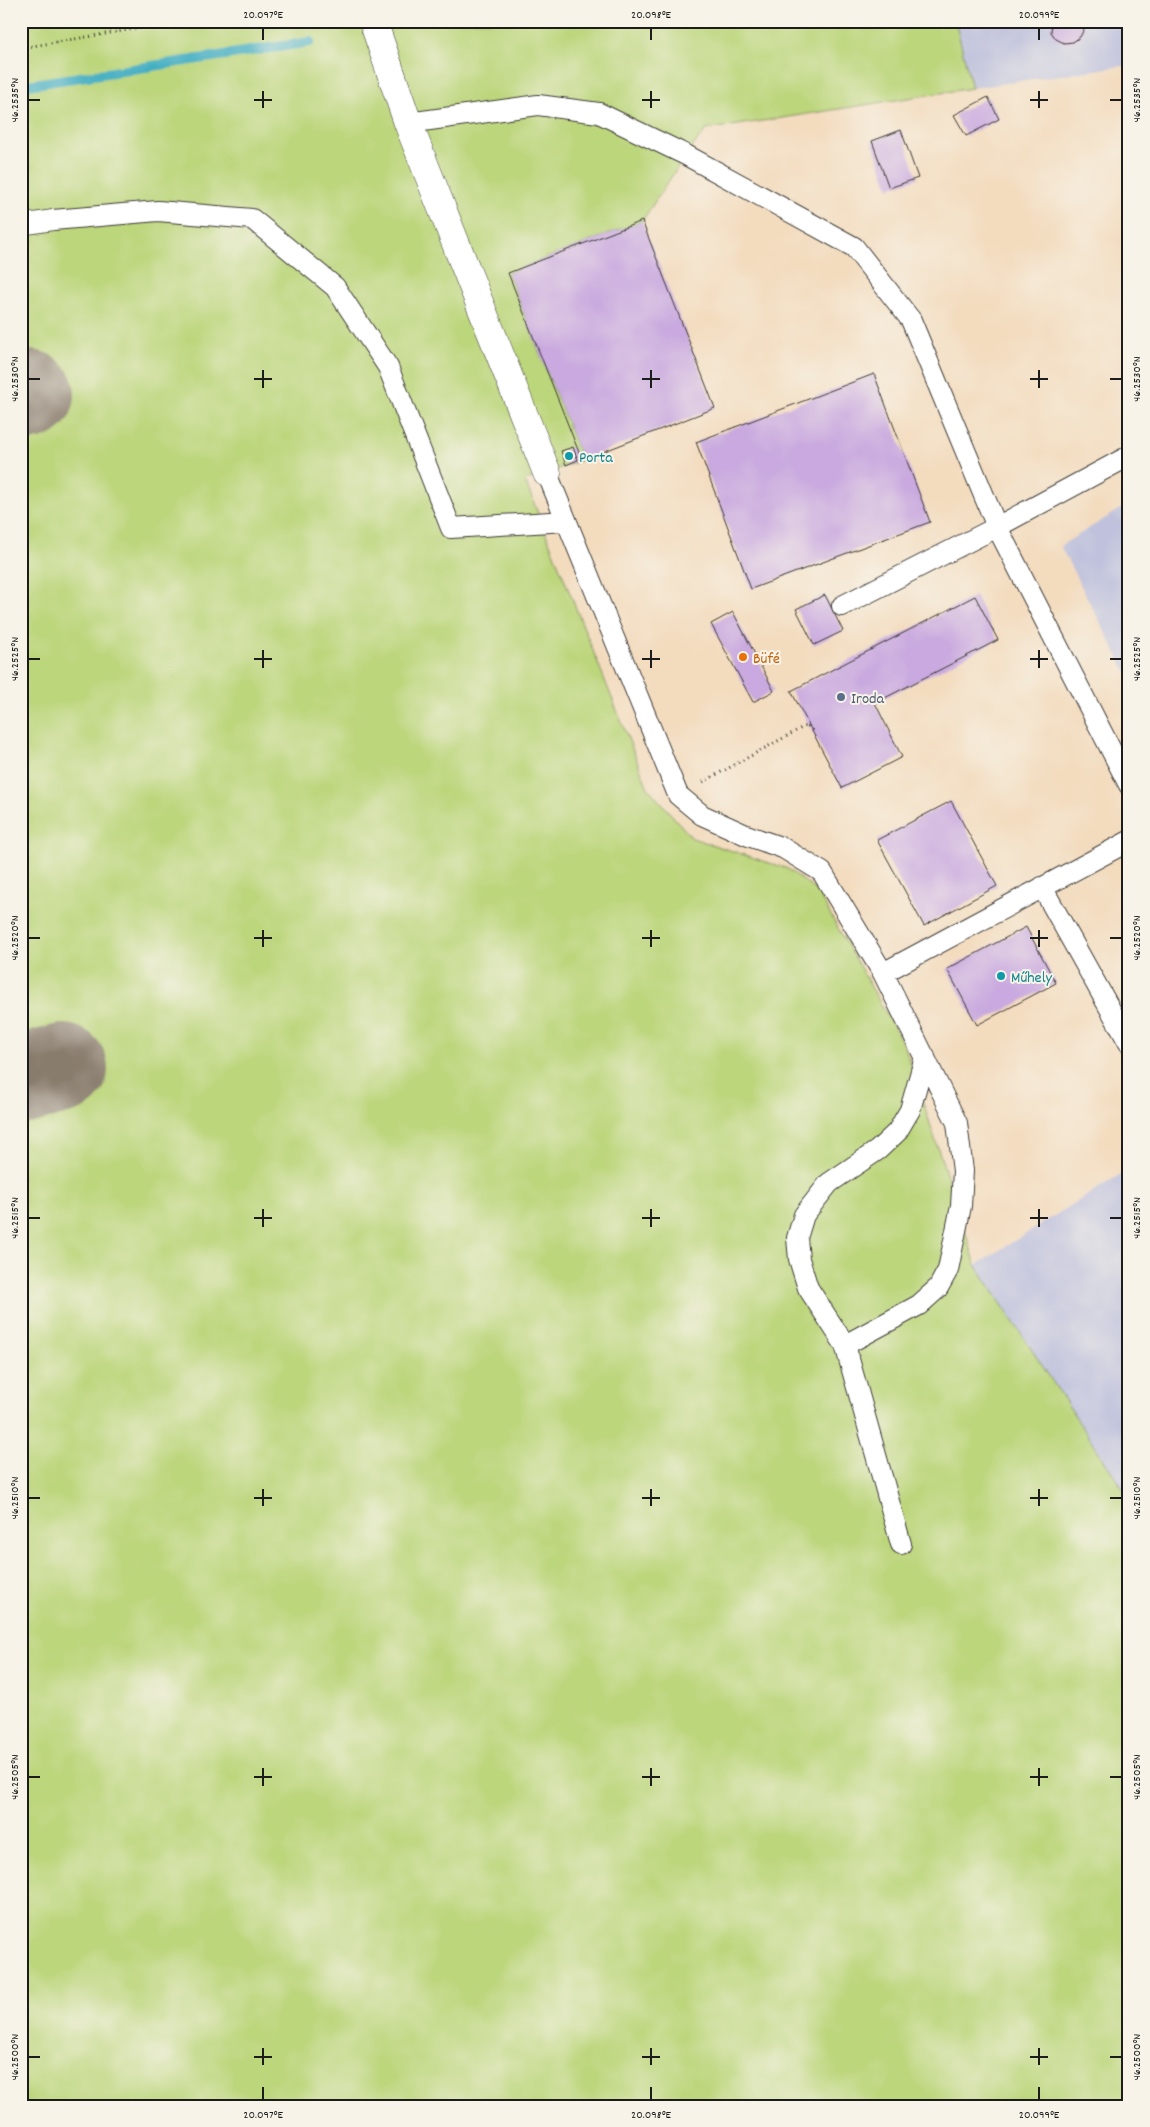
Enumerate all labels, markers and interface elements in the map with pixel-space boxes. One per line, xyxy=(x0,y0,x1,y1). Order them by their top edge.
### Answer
text: 20.097°E xyxy=(243,7,283,24)
text: 20.098°E xyxy=(631,7,672,24)
text: 20.099°E xyxy=(1019,7,1060,24)
text: 46.2535°N xyxy=(7,78,24,122)
text: 46.2535°N xyxy=(1129,78,1146,122)
text: 46.2530°N xyxy=(7,356,24,402)
text: 46.2530°N xyxy=(1129,356,1146,402)
place label: Porta xyxy=(579,447,613,470)
marker: Porta xyxy=(563,450,575,462)
text: 46.2525°N xyxy=(7,637,24,681)
text: 46.2525°N xyxy=(1129,637,1146,681)
place label: Büfé xyxy=(753,648,780,671)
marker: Büfé xyxy=(737,651,749,663)
place label: Iroda xyxy=(851,688,885,711)
marker: Iroda xyxy=(835,691,847,703)
text: 46.2520°N xyxy=(7,915,24,961)
text: 46.2520°N xyxy=(1129,915,1146,961)
place label: Műhely xyxy=(1011,967,1052,990)
marker: Műhely xyxy=(995,970,1007,982)
text: 46.2515°N xyxy=(7,1197,24,1239)
text: 46.2515°N xyxy=(1129,1197,1146,1239)
text: 46.2510°N xyxy=(7,1477,24,1519)
text: 46.2510°N xyxy=(1129,1477,1146,1519)
text: 46.2505°N xyxy=(7,1754,24,1800)
text: 46.2505°N xyxy=(1129,1754,1146,1800)
text: 46.2500°N xyxy=(7,2034,24,2080)
text: 46.2500°N xyxy=(1129,2034,1146,2080)
text: 20.097°E xyxy=(243,2107,283,2124)
text: 20.098°E xyxy=(631,2107,672,2124)
text: 20.099°E xyxy=(1019,2107,1060,2124)

